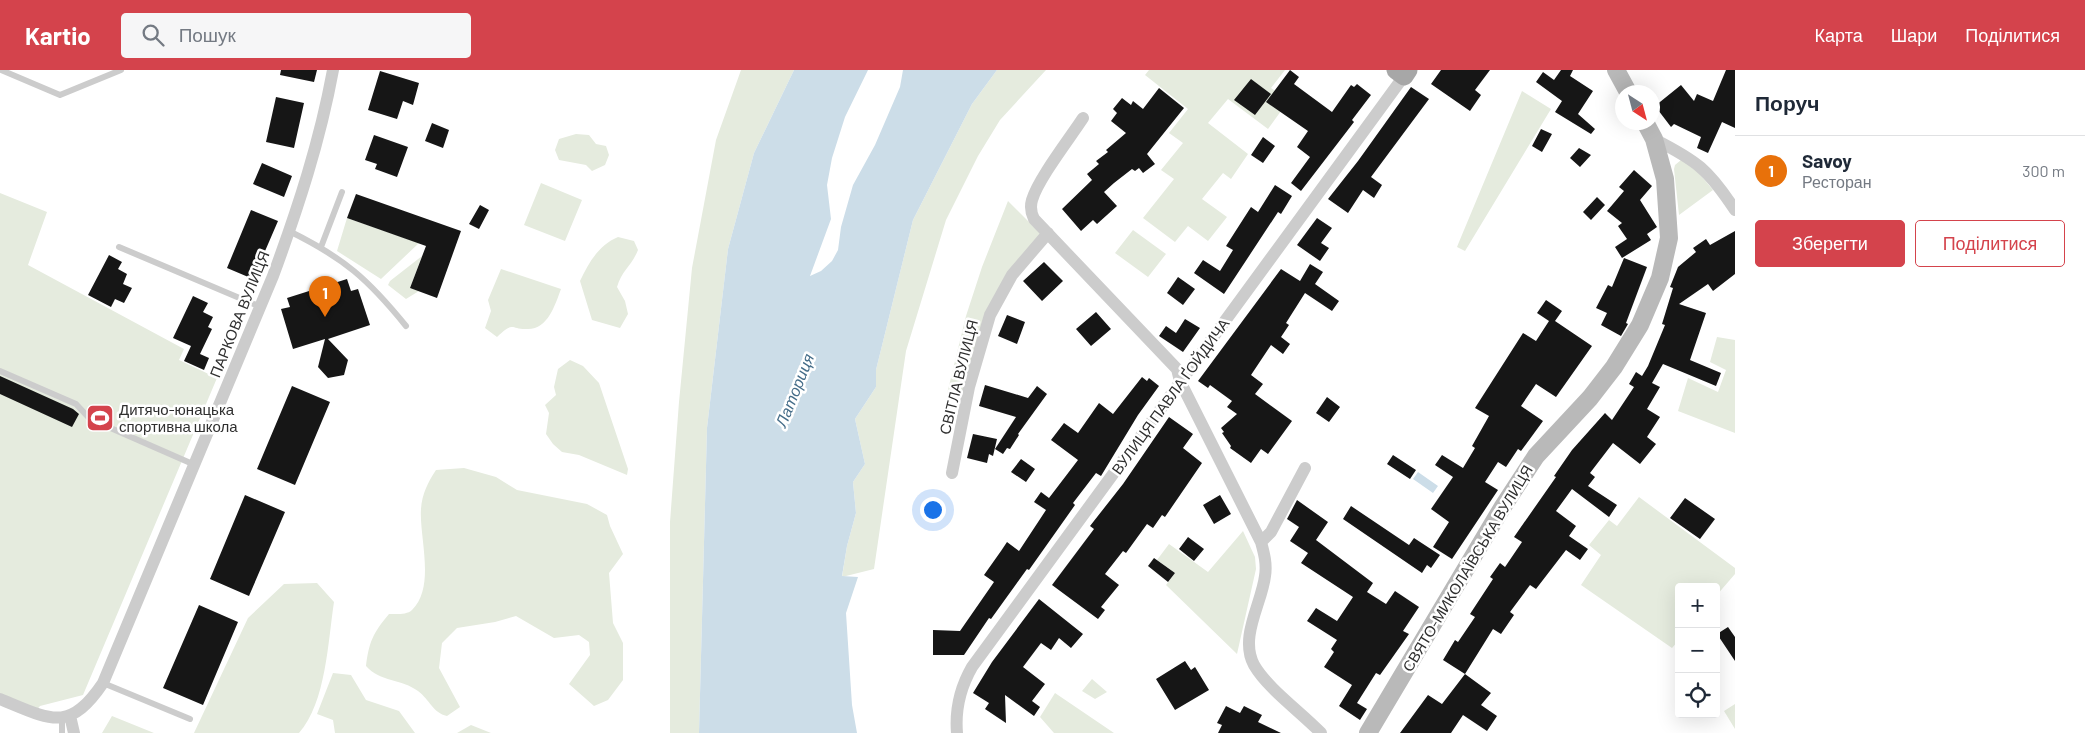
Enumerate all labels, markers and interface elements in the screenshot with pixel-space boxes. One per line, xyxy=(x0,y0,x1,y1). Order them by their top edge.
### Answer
search box xyxy=(121,13,471,58)
text: Kartio xyxy=(25,21,91,50)
icon: search xyxy=(139,21,167,49)
text: Пошук xyxy=(179,23,236,46)
text: Карта xyxy=(1815,24,1863,46)
text: Шари xyxy=(1891,24,1937,46)
text: Поділитися xyxy=(1965,24,2060,46)
north arrow xyxy=(1615,85,1660,130)
text: Поруч xyxy=(1755,90,1819,115)
text: Savoy xyxy=(1802,149,1852,172)
text: 1 xyxy=(1768,161,1774,180)
text: 300 m xyxy=(2022,161,2065,180)
text: Ресторан xyxy=(1802,172,1872,191)
button: Зберегти xyxy=(1755,220,1905,267)
button: Поділитися xyxy=(1915,220,2065,267)
street label: ПАРКОВА ВУЛИЦЯ xyxy=(205,248,273,380)
pin: 1 xyxy=(309,276,341,317)
street label: ВУЛИЦЯ ПАВЛА ҐОЙДИЧА xyxy=(1107,315,1233,477)
street label: СВІТЛА ВУЛИЦЯ xyxy=(935,318,981,436)
water label: Латориця xyxy=(770,350,817,430)
place label: Дитячо-юнацька спортивна школа xyxy=(119,400,238,435)
sports icon: Дитячо-юнацька спортивна школа xyxy=(85,403,115,433)
street label: СВЯТО-МИКОЛАЇВСЬКА ВУЛИЦЯ xyxy=(1398,462,1536,674)
your location xyxy=(920,497,946,523)
map controls xyxy=(1675,583,1720,718)
button: + xyxy=(1675,583,1720,628)
button: − xyxy=(1675,628,1720,673)
button: locate xyxy=(1675,673,1720,718)

